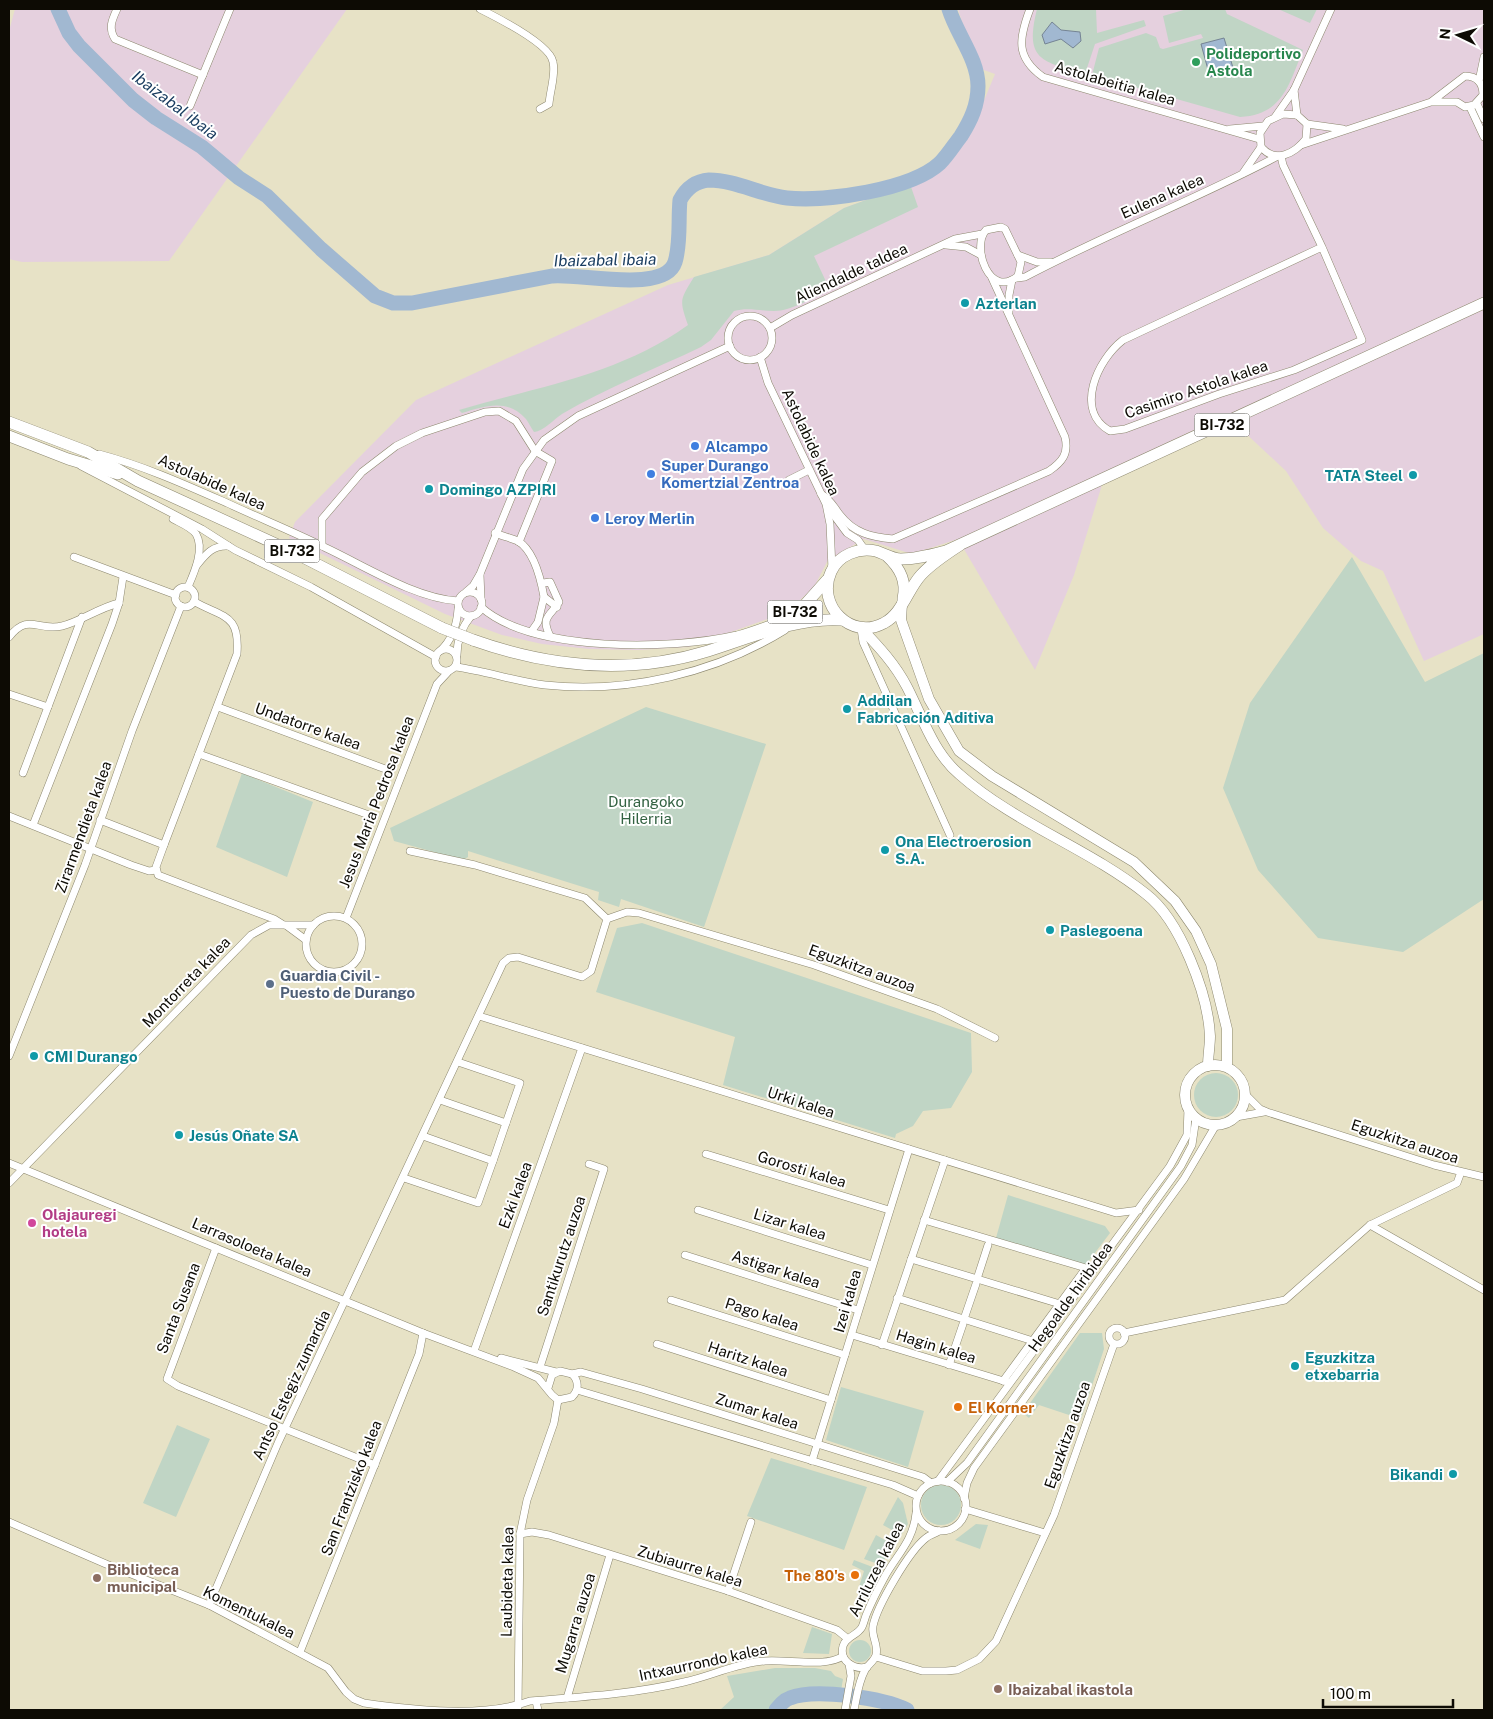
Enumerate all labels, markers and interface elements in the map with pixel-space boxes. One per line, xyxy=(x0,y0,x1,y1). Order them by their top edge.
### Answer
north arrow xyxy=(1433,10,1483,60)
text: N xyxy=(1437,28,1453,40)
place label: Polideportivo Astola xyxy=(1206,45,1301,79)
marker: Polideportivo Astola xyxy=(1190,56,1202,68)
street label: Astolabeitia kalea xyxy=(1053,58,1177,108)
water label: Ibaizabal ibaia xyxy=(128,67,222,143)
street label: Eulena kalea xyxy=(1118,170,1206,222)
street label: Aliendalde taldea xyxy=(792,239,910,307)
water label: Ibaizabal ibaia xyxy=(554,250,656,270)
place label: Azterlan xyxy=(975,295,1037,312)
marker: Azterlan xyxy=(959,297,971,309)
street label: Casimiro Astola kalea xyxy=(1122,357,1270,421)
street label: Astolabide kalea xyxy=(779,386,843,498)
road number: BI-732 xyxy=(1194,414,1250,436)
place label: Alcampo xyxy=(705,438,769,455)
marker: Alcampo xyxy=(689,440,701,452)
street label: Astolabide kalea xyxy=(156,451,268,513)
place label: Super Durango Komertzial Zentroa xyxy=(661,457,799,491)
place label: TATA Steel xyxy=(1325,467,1403,484)
marker: Super Durango Komertzial Zentroa xyxy=(645,468,657,480)
marker: TATA Steel xyxy=(1407,469,1419,481)
place label: Domingo AZPIRI xyxy=(439,481,556,498)
marker: Domingo AZPIRI xyxy=(423,483,435,495)
place label: Leroy Merlin xyxy=(605,510,695,527)
marker: Leroy Merlin xyxy=(589,512,601,524)
road number: BI-732 xyxy=(264,540,320,562)
road number: BI-732 xyxy=(768,600,822,624)
place label: Addilan Fabricación Aditiva xyxy=(857,692,994,726)
street label: Undatorre kalea xyxy=(253,699,363,753)
marker: Addilan Fabricación Aditiva xyxy=(841,703,853,715)
street label: Jesus Maria Pedrosa kalea xyxy=(335,714,417,890)
street label: Zirarmendieta kalea xyxy=(51,759,115,895)
park label: Durangoko Hilerria xyxy=(608,793,684,827)
place label: Ona Electroerosion S.A. xyxy=(895,833,1031,867)
marker: Ona Electroerosion S.A. xyxy=(879,844,891,856)
place label: Paslegoena xyxy=(1060,922,1143,939)
marker: Paslegoena xyxy=(1044,924,1056,936)
street label: Montorreta kalea xyxy=(139,933,233,1031)
street label: Eguzkitza auzoa xyxy=(806,941,918,995)
place label: Guardia Civil - Puesto de Durango xyxy=(280,967,416,1001)
marker: Guardia Civil - Puesto de Durango xyxy=(264,978,276,990)
place label: CMI Durango xyxy=(44,1048,138,1065)
marker: CMI Durango xyxy=(28,1050,40,1062)
street label: Urki kalea xyxy=(765,1083,837,1121)
street label: Eguzkitza auzoa xyxy=(1349,1116,1461,1166)
place label: Jesús Oñate SA xyxy=(189,1127,299,1144)
marker: Jesús Oñate SA xyxy=(173,1129,185,1141)
street label: Gorosti kalea xyxy=(756,1147,848,1191)
street label: Ezki kalea xyxy=(495,1159,535,1231)
street label: Santikurutz auzoa xyxy=(534,1194,588,1318)
street label: Lizar kalea xyxy=(752,1205,828,1243)
place label: Olajauregi hotela xyxy=(42,1206,117,1240)
street label: Larrasoloeta kalea xyxy=(190,1214,314,1280)
marker: Olajauregi hotela xyxy=(26,1217,38,1229)
street label: Hegoalde hiribidea xyxy=(1025,1239,1115,1355)
street label: Astigar kalea xyxy=(730,1247,822,1291)
street label: Santa Susana xyxy=(153,1260,203,1356)
street label: Izei kalea xyxy=(830,1268,864,1334)
street label: Pago kalea xyxy=(723,1294,801,1334)
street label: Antso Estegiz zumardia xyxy=(249,1308,333,1462)
street label: Hagin kalea xyxy=(894,1326,978,1366)
street label: Haritz kalea xyxy=(706,1338,790,1380)
place label: Eguzkitza etxebarria xyxy=(1305,1349,1379,1383)
marker: Eguzkitza etxebarria xyxy=(1289,1360,1301,1372)
street label: Eguzkitza auzoa xyxy=(1041,1379,1093,1491)
street label: Zumar kalea xyxy=(713,1390,801,1432)
place label: El Korner xyxy=(968,1399,1035,1416)
marker: El Korner xyxy=(952,1401,964,1413)
street label: San Frantzisko kalea xyxy=(317,1418,385,1558)
place label: Bikandi xyxy=(1390,1466,1443,1483)
marker: Bikandi xyxy=(1447,1468,1459,1480)
street label: Arriluzea kalea xyxy=(845,1519,907,1619)
street label: Laubideta kalea xyxy=(498,1527,516,1637)
street label: Zubiaurre kalea xyxy=(635,1542,745,1590)
place label: Biblioteca municipal xyxy=(107,1561,179,1595)
place label: The 80's xyxy=(784,1567,845,1584)
marker: The 80's xyxy=(849,1569,861,1581)
street label: Mugarra auzoa xyxy=(552,1571,598,1675)
marker: Biblioteca municipal xyxy=(91,1572,103,1584)
street label: Komentukalea xyxy=(200,1582,298,1642)
street label: Intxaurrondo kalea xyxy=(637,1640,769,1684)
scale bar xyxy=(1323,1676,1453,1708)
place label: Ibaizabal ikastola xyxy=(1008,1681,1133,1698)
marker: Ibaizabal ikastola xyxy=(992,1683,1004,1695)
text: 100 m xyxy=(1330,1685,1371,1702)

